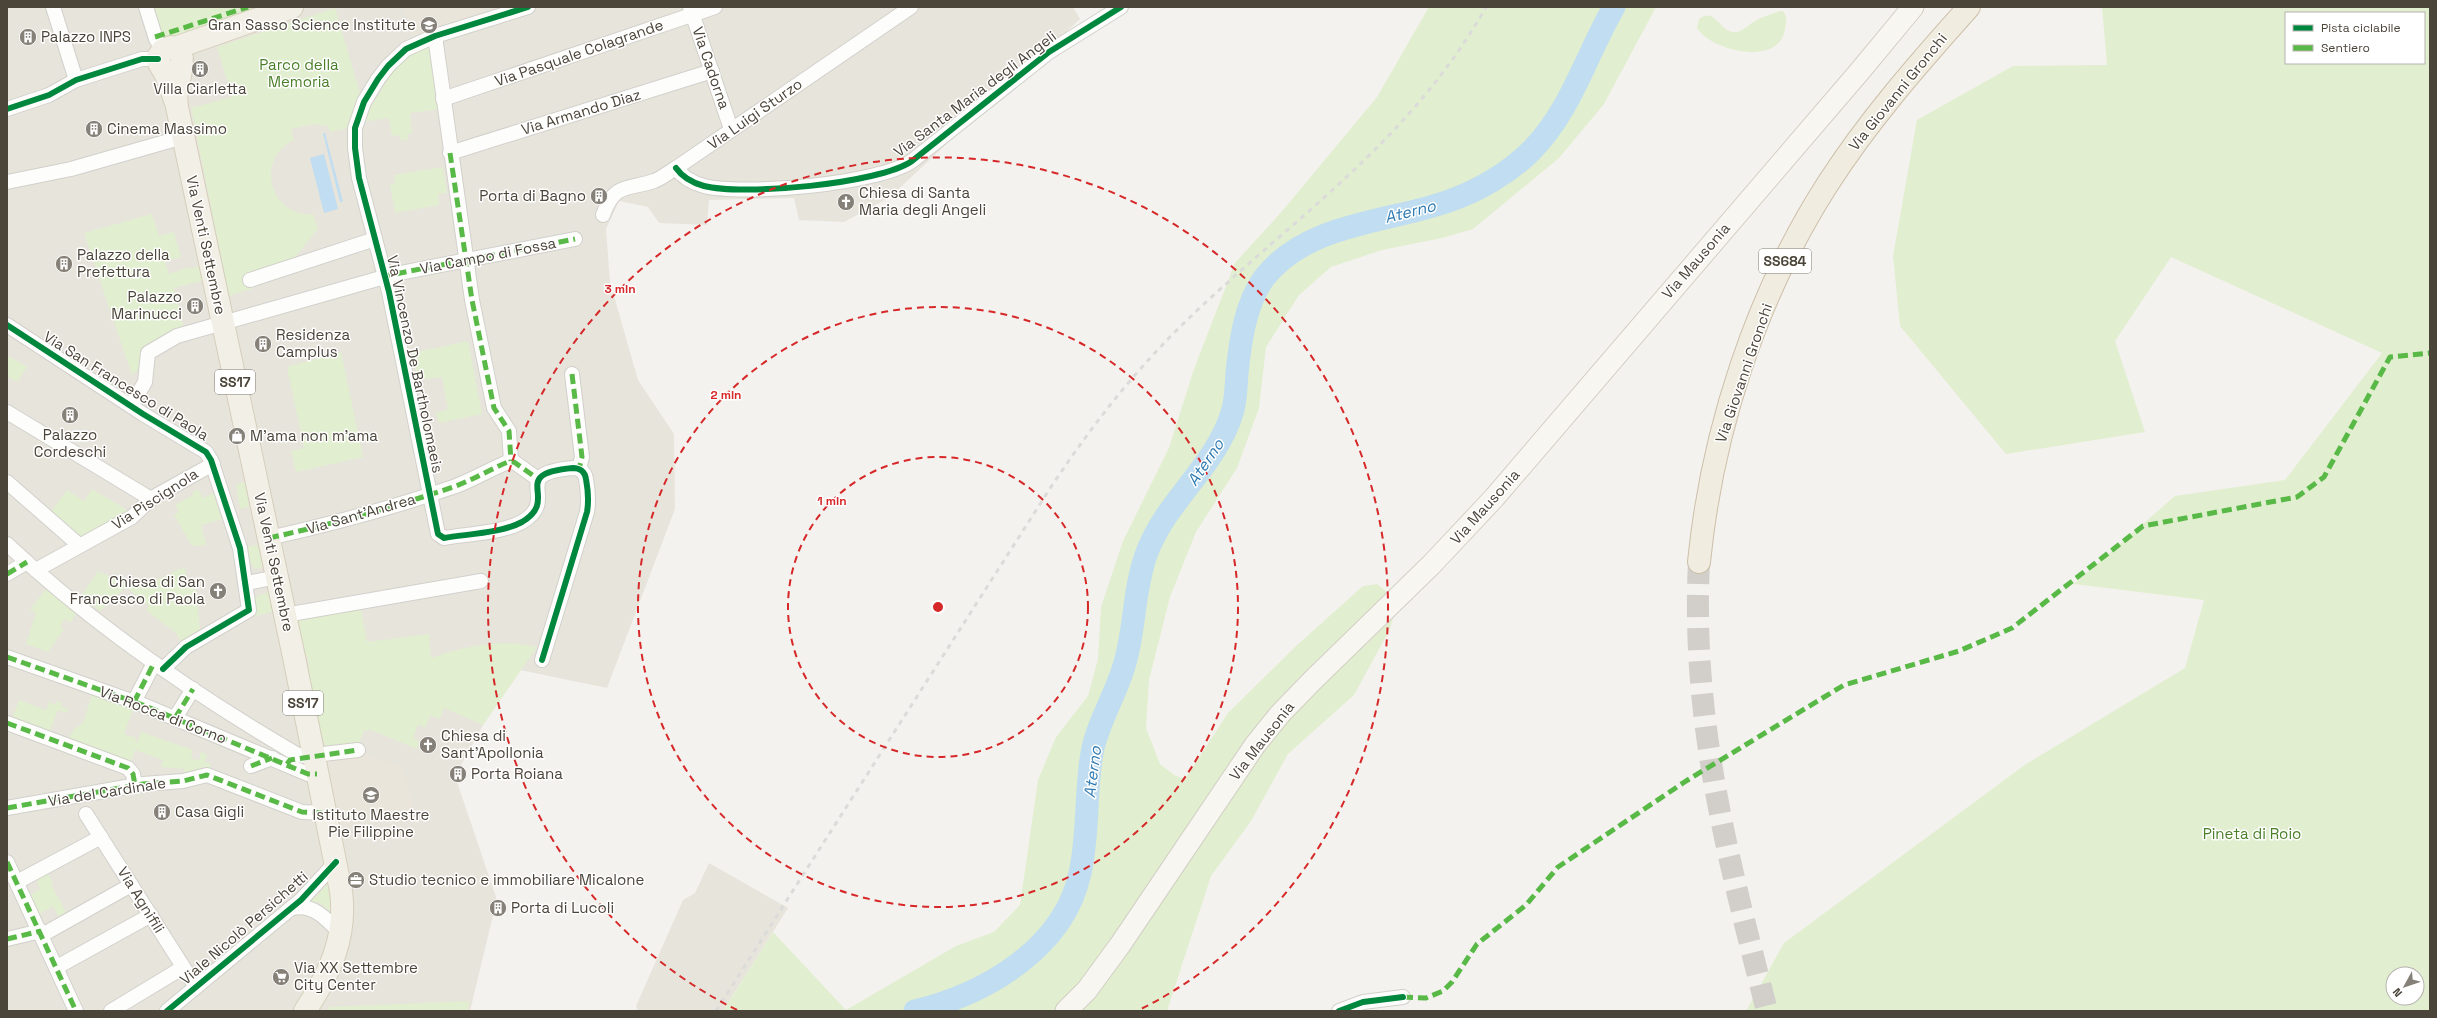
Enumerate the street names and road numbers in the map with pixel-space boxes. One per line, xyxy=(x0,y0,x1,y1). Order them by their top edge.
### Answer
street label: Via Pasquale Colagrande xyxy=(492,15,666,90)
street label: Via Cadorna xyxy=(689,24,735,112)
street label: Via Santa Maria degli Angeli xyxy=(890,26,1060,161)
street label: Via Giovanni Gronchi xyxy=(1844,29,1951,154)
street label: Via Luigi Sturzo xyxy=(704,74,806,153)
street label: Via Armando Diaz xyxy=(519,84,643,139)
street label: Via Venti Settembre xyxy=(182,174,231,316)
street label: Via Mausonia xyxy=(1657,218,1734,303)
street label: Via Campo di Fossa xyxy=(418,233,558,278)
road number: SS684 xyxy=(1759,249,1811,273)
street label: Via Vincenzo De Bartholomaeis xyxy=(383,253,448,475)
street label: Via Giovanni Gronchi xyxy=(1711,301,1776,445)
street label: Via San Francesco di Paola xyxy=(40,327,213,445)
road number: SS17 xyxy=(215,370,255,394)
street label: Via Piscignola xyxy=(108,463,202,534)
street label: Via Mausonia xyxy=(1446,465,1524,548)
street label: Via Sant'Andrea xyxy=(304,489,418,538)
street label: Via Venti Settembre xyxy=(250,491,299,633)
street label: Via Rocca di Corno xyxy=(97,682,230,748)
road number: SS17 xyxy=(283,691,323,715)
street label: Via Mausonia xyxy=(1225,697,1298,784)
street label: Via del Cardinale xyxy=(47,773,167,810)
street label: Via Agnifili xyxy=(114,863,169,936)
street label: Viale Nicolò Persichetti xyxy=(176,867,312,989)

